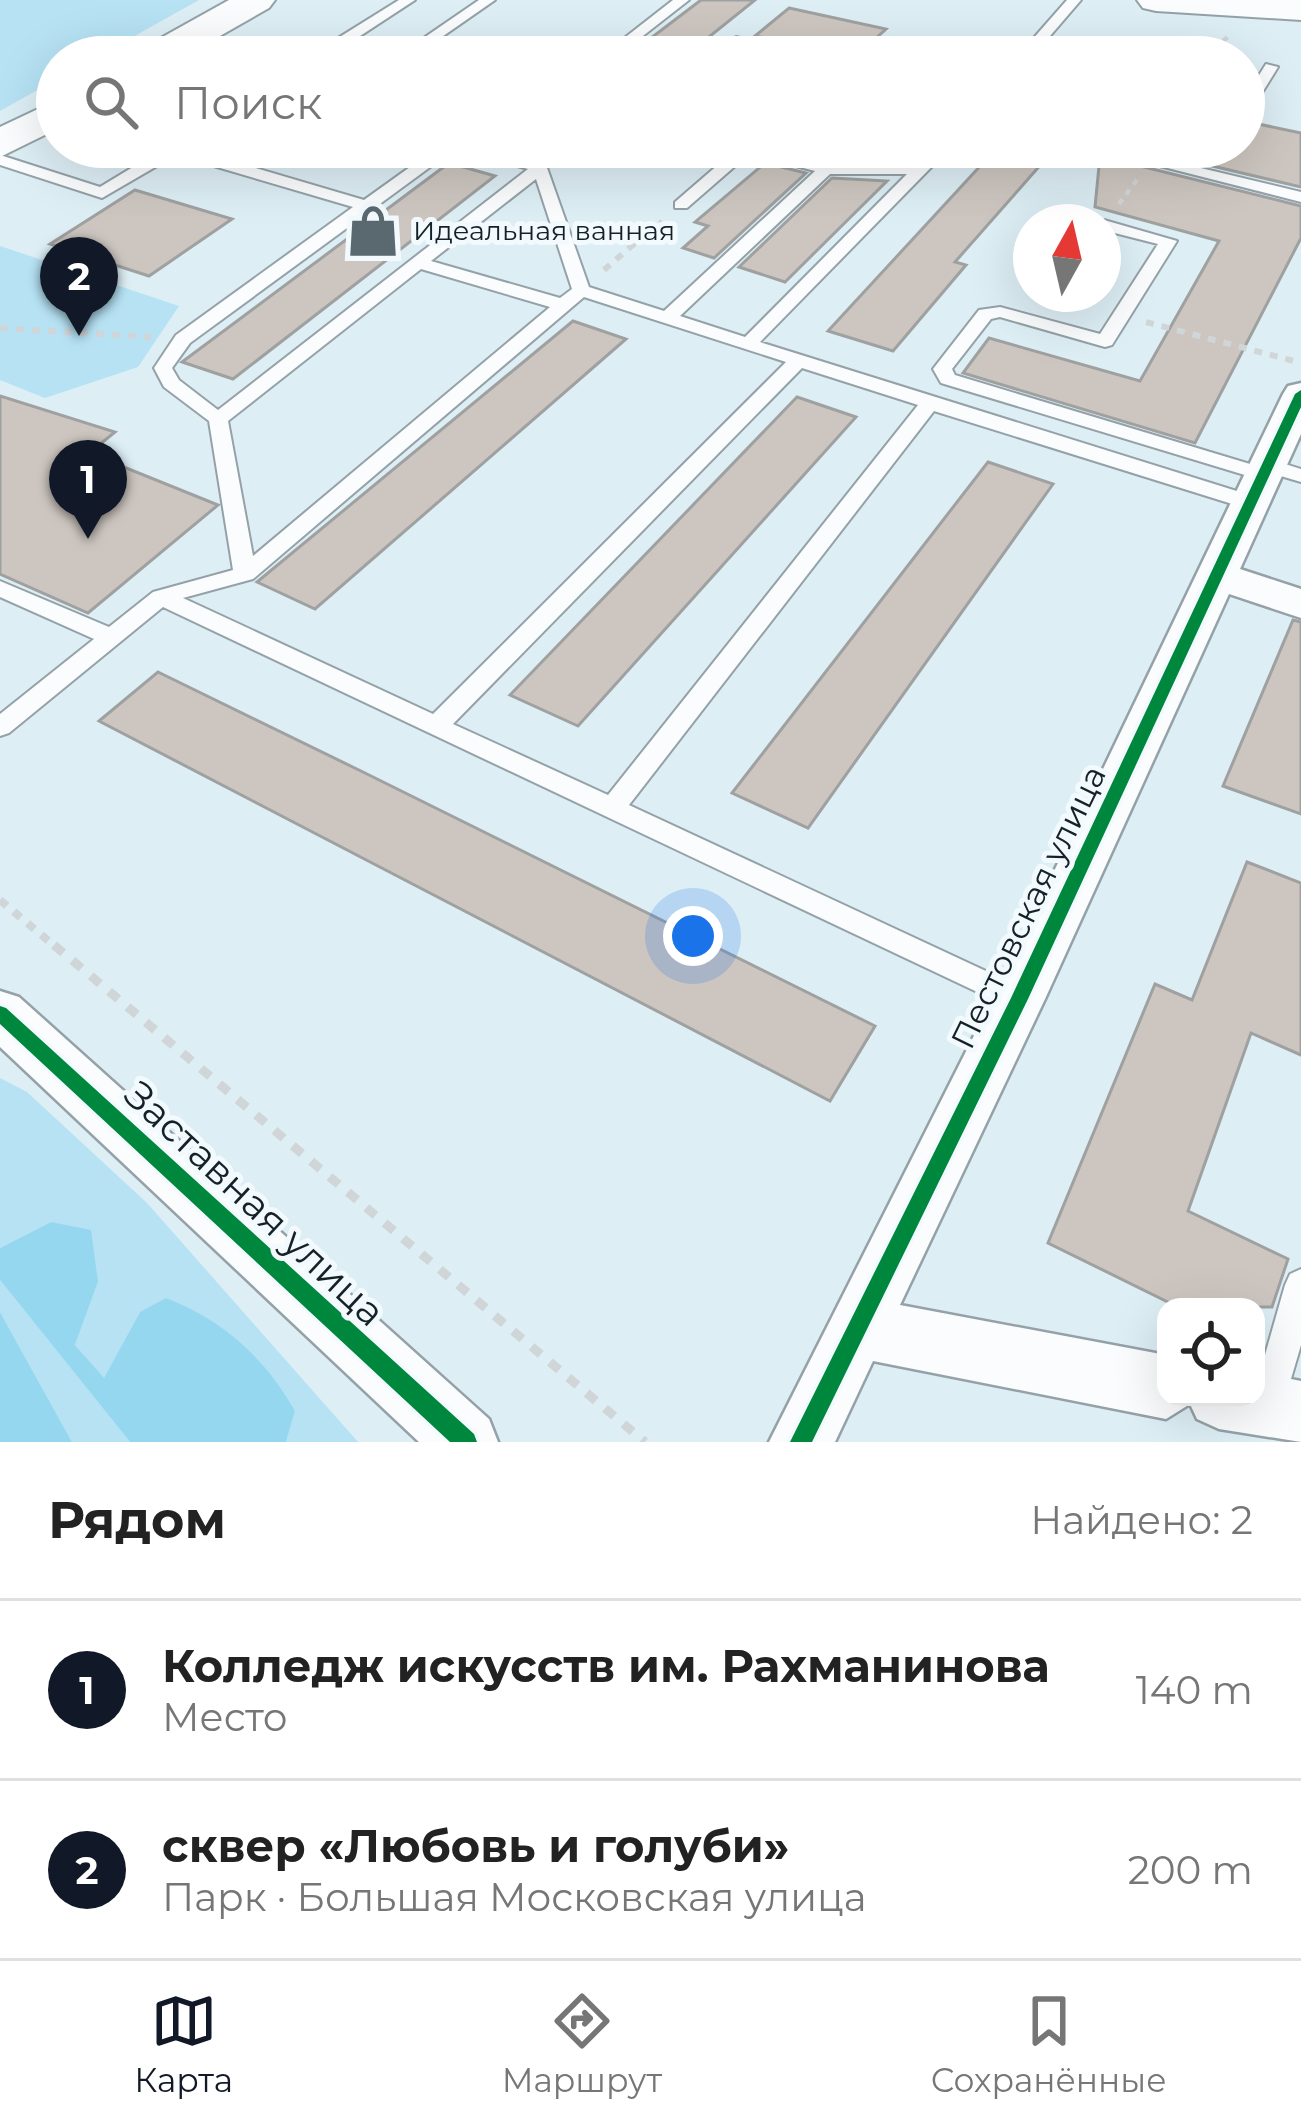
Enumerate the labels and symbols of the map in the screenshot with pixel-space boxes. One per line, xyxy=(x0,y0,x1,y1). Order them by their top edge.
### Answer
shop icon: Идеальная ванная xyxy=(344,202,402,260)
north arrow xyxy=(1013,204,1121,312)
place label: Идеальная ванная xyxy=(413,214,675,247)
pin: 2 xyxy=(40,237,118,336)
pin: 1 xyxy=(49,440,127,539)
street label: Пестовская улица xyxy=(942,759,1114,1055)
your location xyxy=(663,906,723,966)
street label: Заставная улица xyxy=(115,1070,395,1336)

